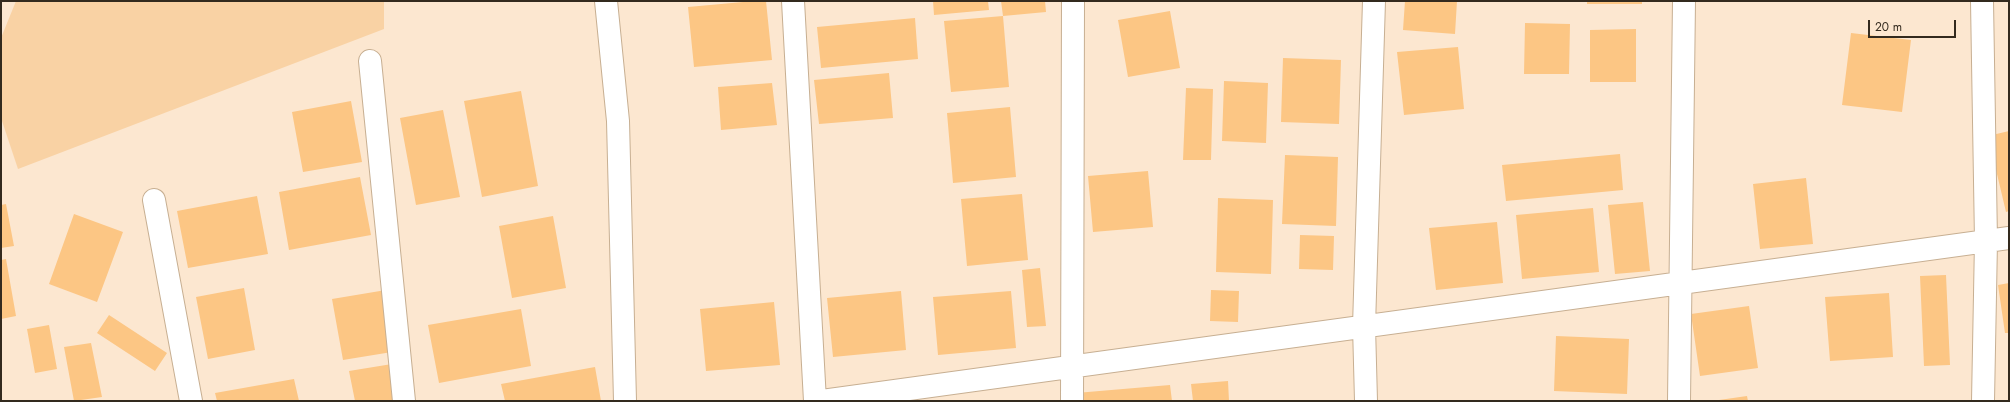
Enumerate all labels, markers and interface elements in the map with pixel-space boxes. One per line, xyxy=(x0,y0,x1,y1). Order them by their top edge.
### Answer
scale bar xyxy=(1870,12,1958,38)
text: 20 m xyxy=(1875,18,1902,36)

